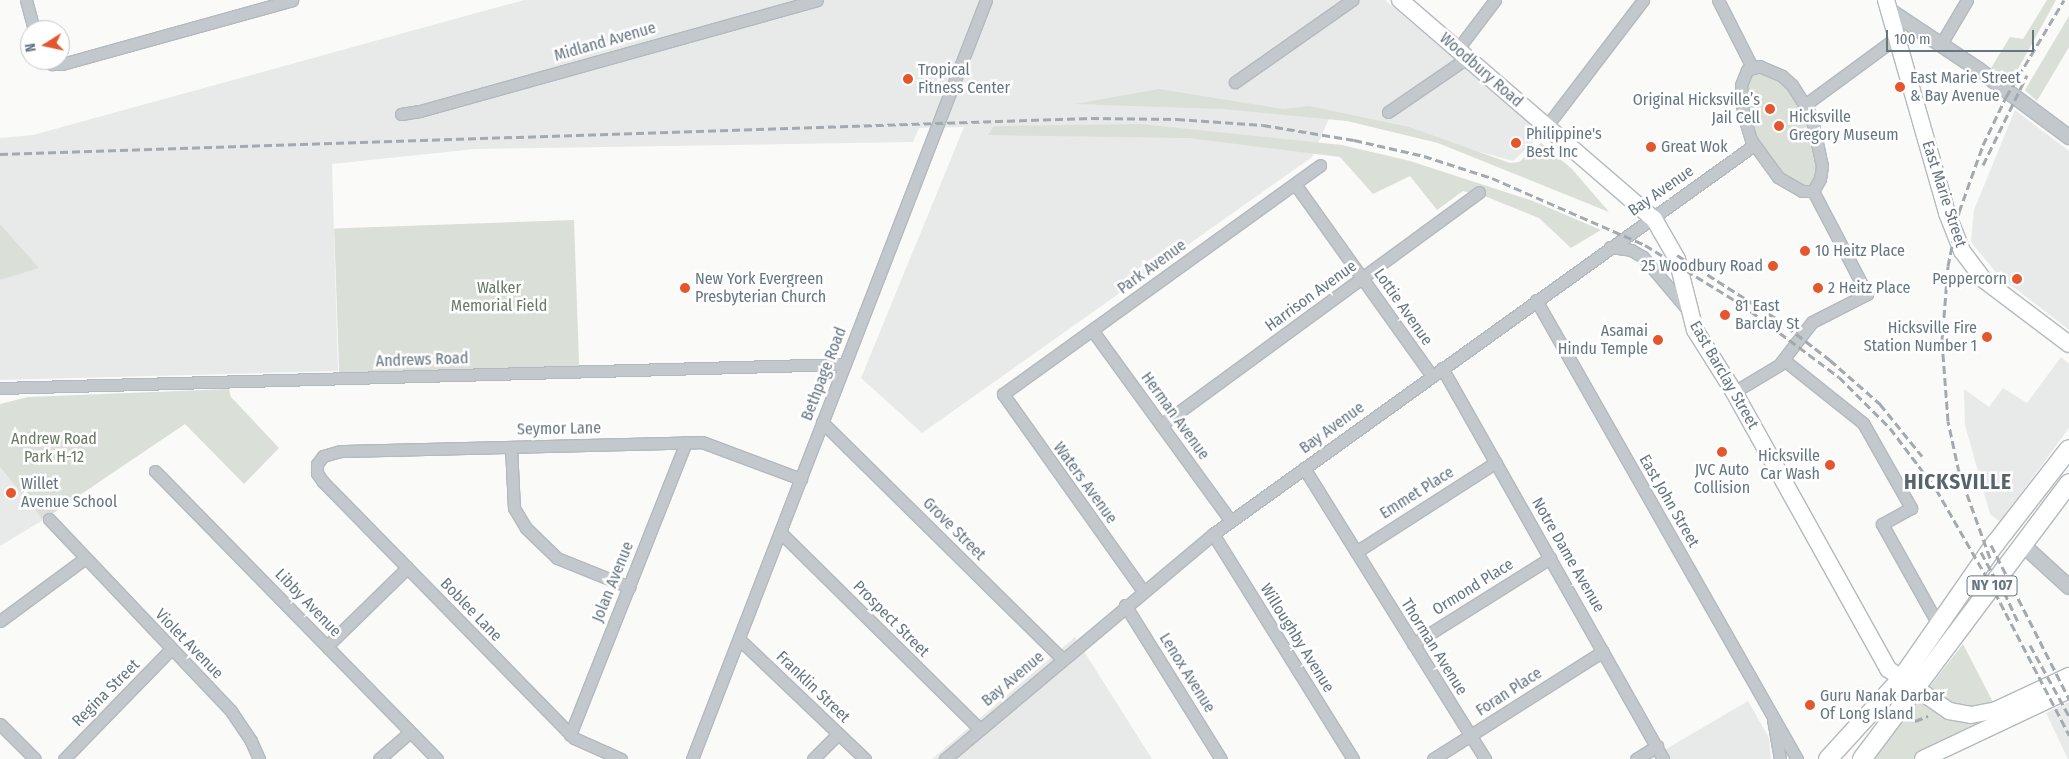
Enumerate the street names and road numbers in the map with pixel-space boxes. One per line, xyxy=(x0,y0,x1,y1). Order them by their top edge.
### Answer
street label: Midland Avenue xyxy=(552,18,658,66)
street label: Woodbury Road xyxy=(1436,29,1526,111)
street label: East Marie Street xyxy=(1918,138,1970,250)
street label: Bay Avenue xyxy=(1625,162,1697,220)
street label: Park Avenue xyxy=(1114,236,1190,298)
street label: Harrison Avenue xyxy=(1262,256,1360,336)
street label: Lottie Avenue xyxy=(1369,265,1437,349)
street label: East Barclay Street xyxy=(1685,318,1763,432)
street label: Bethpage Road xyxy=(797,325,851,423)
street label: Andrews Road xyxy=(375,349,469,371)
street label: Herman Avenue xyxy=(1137,368,1213,464)
street label: Bay Avenue xyxy=(1296,398,1368,458)
street label: Seymor Lane xyxy=(517,419,601,439)
street label: Waters Avenue xyxy=(1049,438,1121,528)
street label: East John Street xyxy=(1635,451,1703,551)
street label: Emmet Place xyxy=(1377,463,1457,523)
street label: Grove Street xyxy=(919,494,989,564)
street label: Notre Dame Avenue xyxy=(1527,494,1609,616)
street label: Jolan Avenue xyxy=(588,539,638,625)
street label: Ormond Place xyxy=(1429,555,1517,619)
street label: Libby Avenue xyxy=(271,565,345,641)
street label: Boblee Lane xyxy=(436,574,506,646)
road number: NY 107 xyxy=(1966,574,2018,598)
street label: Prospect Street xyxy=(849,577,933,661)
street label: Willoughby Avenue xyxy=(1256,580,1338,696)
street label: Thorman Avenue xyxy=(1397,595,1471,699)
street label: Violet Avenue xyxy=(151,605,227,683)
street label: Lenox Avenue xyxy=(1155,630,1219,716)
street label: Franklin Street xyxy=(772,647,854,727)
street label: Bay Avenue xyxy=(978,647,1048,711)
street label: Regina Street xyxy=(68,655,144,731)
street label: Foran Place xyxy=(1472,664,1546,720)

